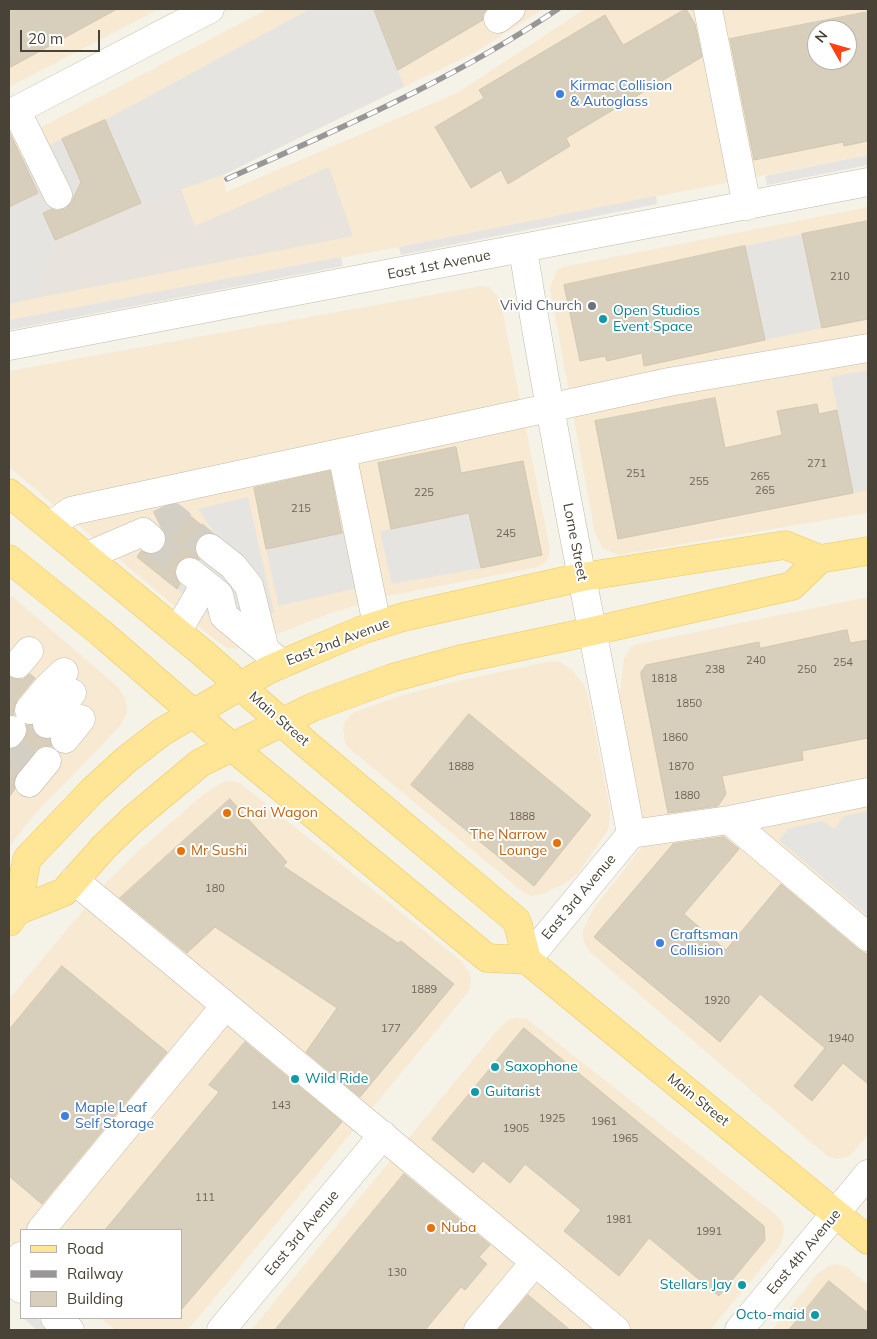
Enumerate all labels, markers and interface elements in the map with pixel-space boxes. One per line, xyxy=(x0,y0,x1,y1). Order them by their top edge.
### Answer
scale bar xyxy=(22,20,102,52)
north arrow xyxy=(807,20,857,70)
text: N xyxy=(811,27,831,46)
text: 20 m xyxy=(28,29,63,48)
place label: Kirmac Collision & Autoglass xyxy=(570,78,672,110)
marker: Kirmac Collision & Autoglass xyxy=(554,88,566,100)
street label: East 1st Avenue xyxy=(386,247,492,283)
house number: 210 xyxy=(830,270,850,284)
place label: Vivid Church xyxy=(500,298,582,314)
marker: Vivid Church xyxy=(586,300,598,312)
place label: Open Studios Event Space xyxy=(613,303,700,336)
marker: Open Studios Event Space xyxy=(597,313,609,325)
house number: 271 xyxy=(807,457,827,471)
house number: 251 xyxy=(626,467,646,481)
house number: 265 xyxy=(750,470,770,484)
house number: 255 xyxy=(689,475,709,489)
house number: 265 xyxy=(755,484,775,498)
house number: 225 xyxy=(414,486,434,500)
house number: 215 xyxy=(291,502,311,516)
street label: Lorne Street xyxy=(559,502,591,582)
house number: 245 xyxy=(496,527,516,541)
street label: East 2nd Avenue xyxy=(284,615,392,669)
house number: 240 xyxy=(746,654,766,668)
house number: 254 xyxy=(833,656,853,670)
house number: 238 xyxy=(705,663,725,677)
house number: 250 xyxy=(797,663,817,677)
house number: 1818 xyxy=(651,672,677,686)
street label: Main Street xyxy=(245,688,313,750)
house number: 1850 xyxy=(676,697,702,711)
house number: 1860 xyxy=(662,731,688,745)
house number: 1888 xyxy=(448,760,474,774)
house number: 1870 xyxy=(668,760,694,774)
house number: 1880 xyxy=(674,789,700,803)
place label: Chai Wagon xyxy=(237,805,318,821)
marker: Chai Wagon xyxy=(221,807,233,819)
house number: 1888 xyxy=(509,810,535,824)
place label: The Narrow Lounge xyxy=(470,827,547,860)
marker: The Narrow Lounge xyxy=(551,837,563,849)
place label: Mr Sushi xyxy=(191,843,247,859)
marker: Mr Sushi xyxy=(175,845,187,857)
street label: East 3rd Avenue xyxy=(538,851,620,943)
house number: 180 xyxy=(205,882,225,896)
place label: Craftsman Collision xyxy=(670,927,738,960)
marker: Craftsman Collision xyxy=(654,937,666,949)
house number: 1889 xyxy=(411,983,437,997)
house number: 1920 xyxy=(704,994,730,1008)
house number: 177 xyxy=(381,1022,401,1036)
house number: 1940 xyxy=(828,1032,854,1046)
place label: Saxophone xyxy=(505,1059,578,1075)
marker: Saxophone xyxy=(489,1061,501,1073)
street label: Main Street xyxy=(664,1070,732,1130)
place label: Wild Ride xyxy=(305,1071,368,1087)
marker: Wild Ride xyxy=(289,1073,301,1085)
place label: Guitarist xyxy=(485,1084,540,1100)
marker: Guitarist xyxy=(469,1086,481,1098)
house number: 143 xyxy=(271,1099,291,1113)
place label: Maple Leaf Self Storage xyxy=(75,1100,154,1132)
marker: Maple Leaf Self Storage xyxy=(59,1110,71,1122)
house number: 1925 xyxy=(539,1112,565,1126)
house number: 1961 xyxy=(591,1115,617,1129)
house number: 1905 xyxy=(503,1122,529,1136)
house number: 1965 xyxy=(612,1132,638,1146)
street label: East 3rd Avenue xyxy=(261,1187,343,1279)
house number: 111 xyxy=(195,1191,215,1205)
street label: East 4th Avenue xyxy=(764,1206,844,1298)
house number: 1981 xyxy=(606,1213,632,1227)
place label: Nuba xyxy=(441,1220,476,1236)
marker: Nuba xyxy=(425,1222,437,1234)
house number: 1991 xyxy=(696,1225,722,1239)
legend xyxy=(20,1229,182,1319)
text: Road xyxy=(67,1239,104,1258)
text: Railway xyxy=(67,1264,123,1283)
house number: 130 xyxy=(387,1266,407,1280)
place label: Stellars Jay xyxy=(660,1277,732,1293)
marker: Stellars Jay xyxy=(736,1279,748,1291)
text: Building xyxy=(67,1289,123,1308)
place label: Octo-maid xyxy=(736,1307,805,1323)
marker: Octo-maid xyxy=(809,1309,821,1321)

